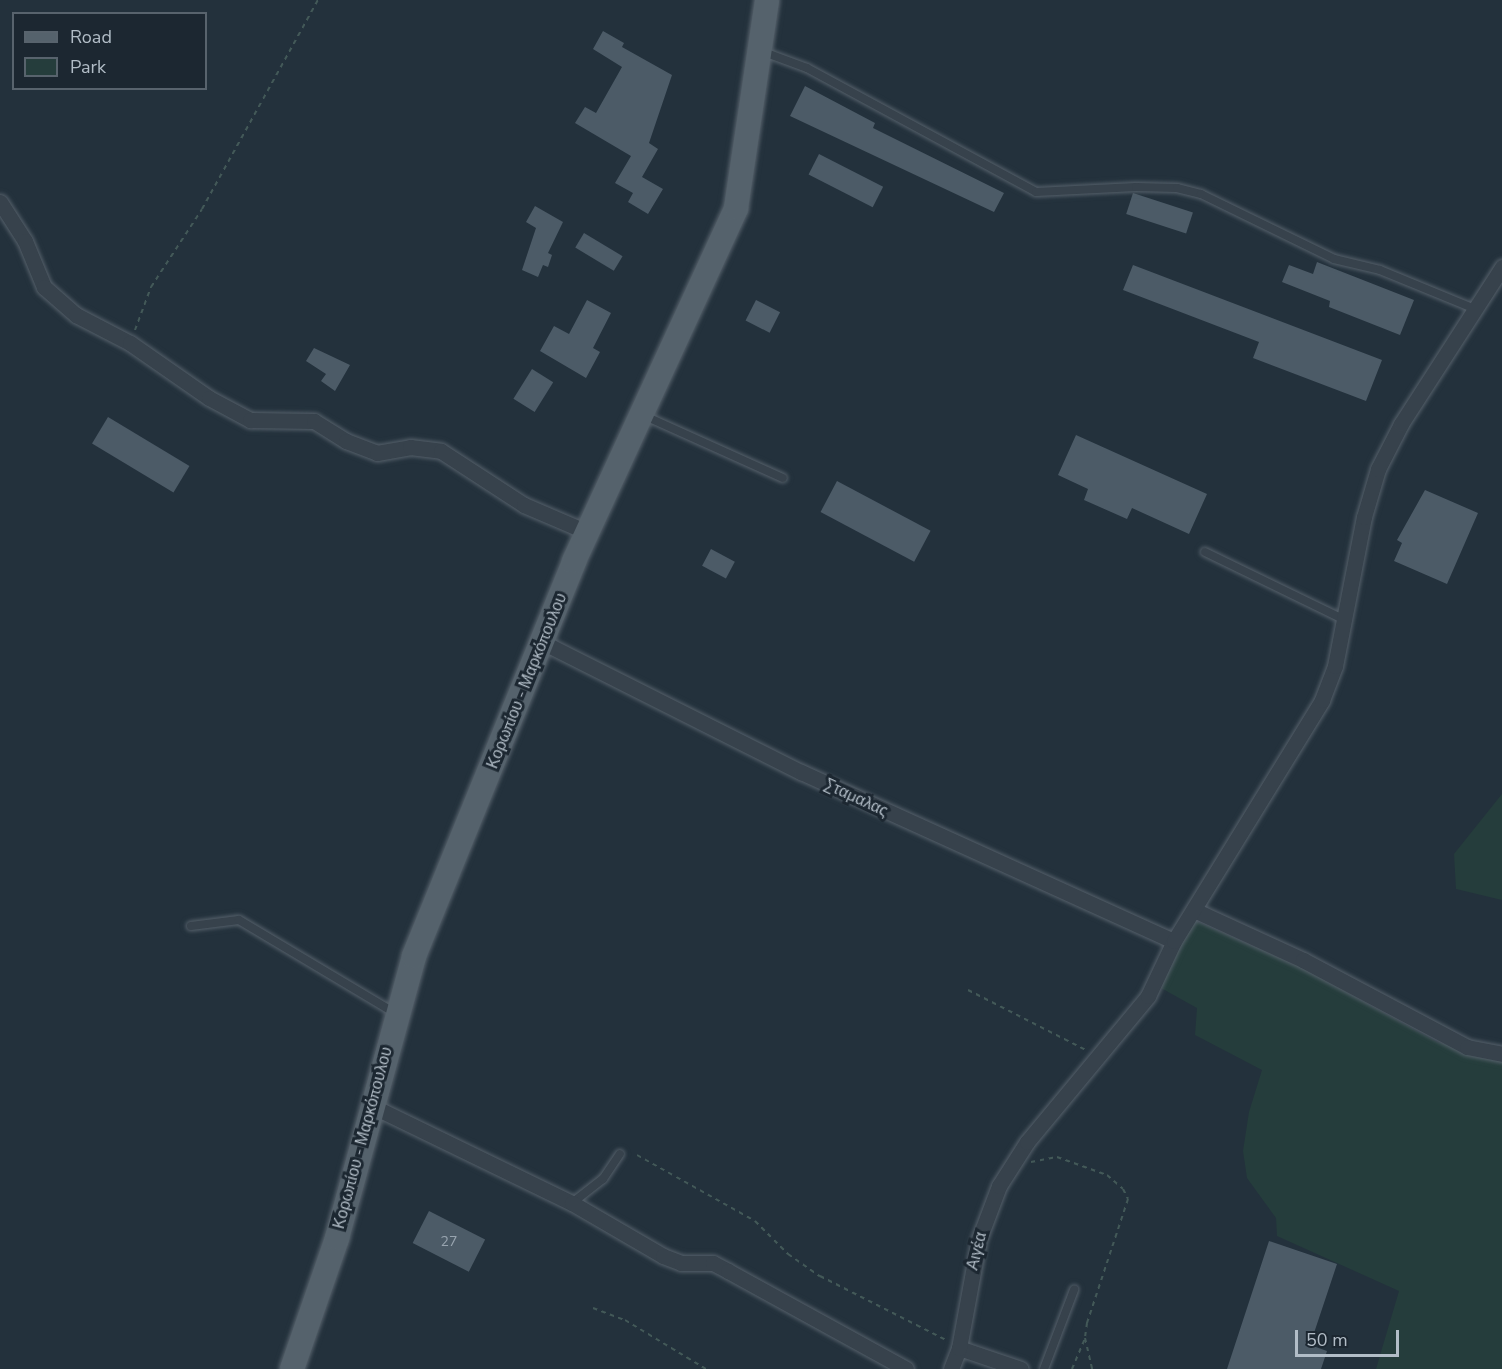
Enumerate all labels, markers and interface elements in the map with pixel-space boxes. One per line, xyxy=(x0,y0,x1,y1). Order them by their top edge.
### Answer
legend xyxy=(12,12,207,90)
text: Road xyxy=(70,25,112,49)
text: Park xyxy=(70,55,106,79)
street label: Κορωπίου - Μαρκόπουλου xyxy=(483,591,571,771)
street label: Σταμαλας xyxy=(821,775,891,821)
street label: Κορωπίου - Μαρκόπουλου xyxy=(329,1045,397,1231)
street label: Αιγέα xyxy=(963,1230,991,1272)
house number: 27 xyxy=(441,1234,457,1250)
scale bar xyxy=(1298,1318,1402,1356)
text: 50 m xyxy=(1306,1328,1348,1352)

